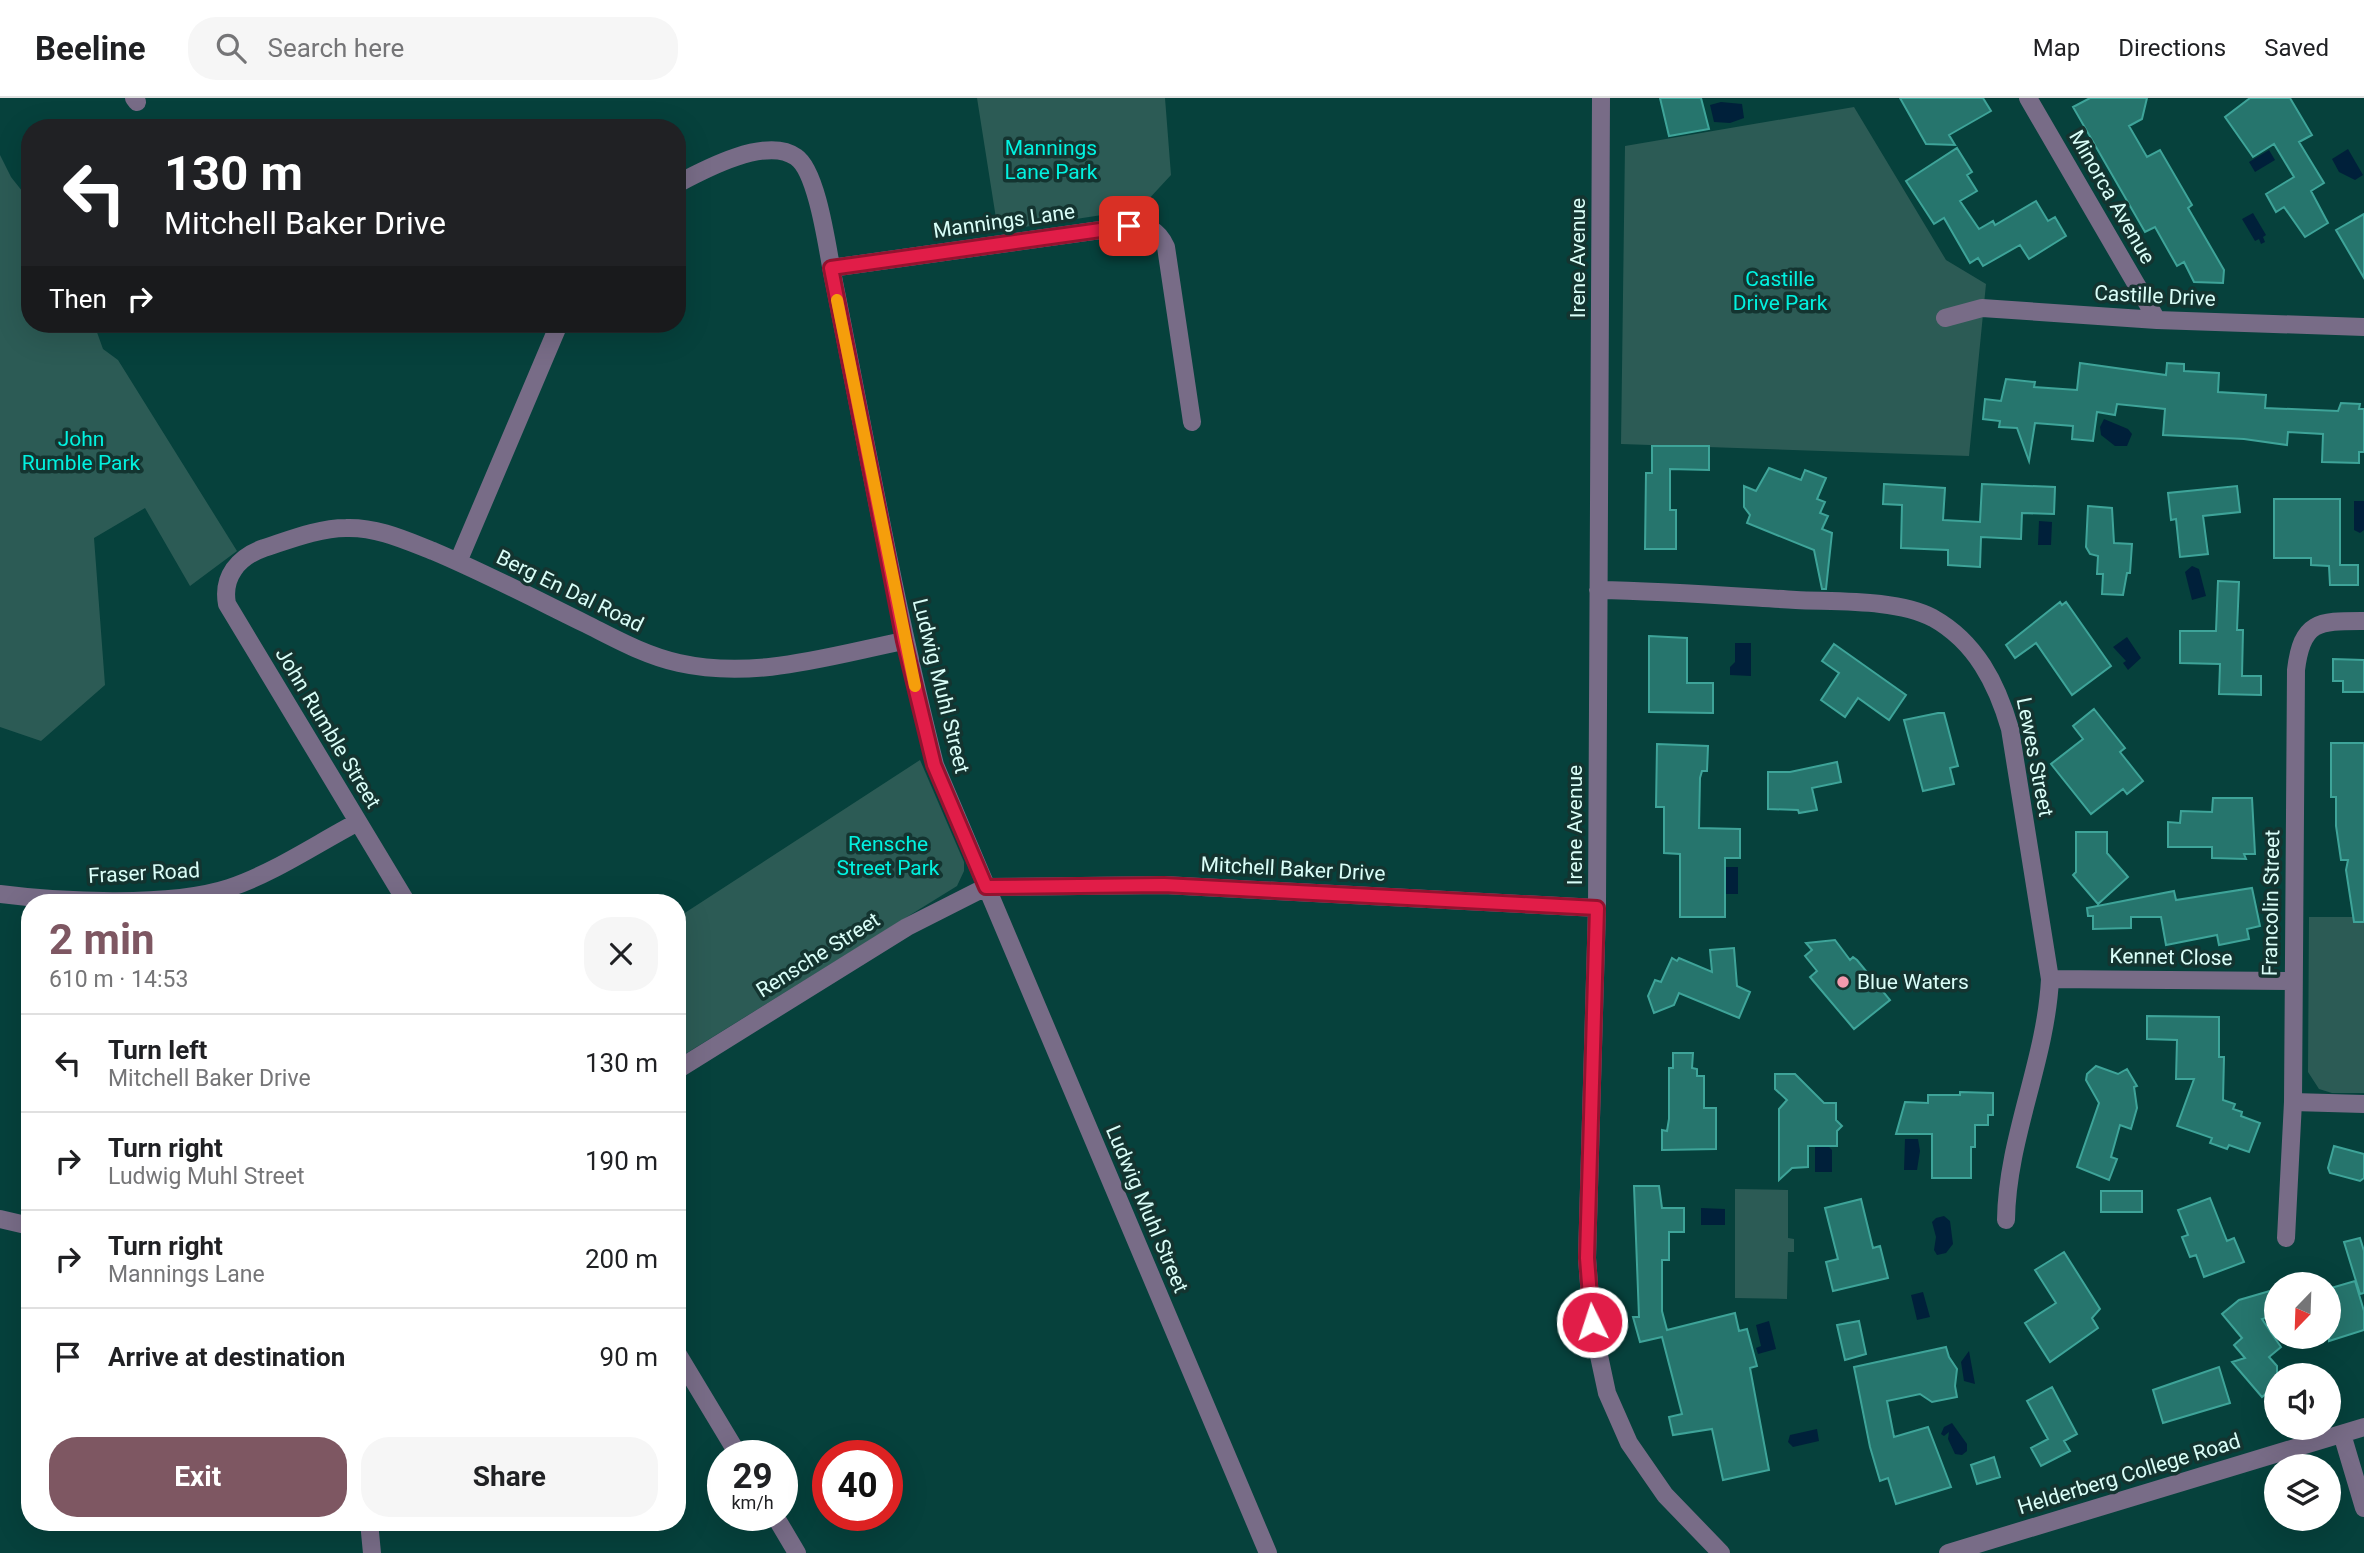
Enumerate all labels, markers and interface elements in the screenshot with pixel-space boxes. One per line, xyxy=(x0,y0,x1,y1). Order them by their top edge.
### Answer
search box xyxy=(188,17,678,80)
text: Beeline xyxy=(35,29,146,68)
icon: search xyxy=(212,29,250,67)
text: Search here xyxy=(268,33,404,63)
text: Map xyxy=(2033,34,2080,62)
text: Directions xyxy=(2118,34,2226,62)
text: Saved xyxy=(2264,34,2329,62)
street label: Minorca Avenue xyxy=(2064,126,2160,268)
park label: Mannings Lane Park xyxy=(1005,136,1098,184)
text: 130 m xyxy=(164,145,303,202)
icon: left xyxy=(49,147,140,238)
pin xyxy=(1099,196,1159,256)
street label: Irene Avenue xyxy=(1566,198,1590,318)
street label: Mannings Lane xyxy=(932,199,1076,243)
text: Mitchell Baker Drive xyxy=(164,204,446,242)
icon: arrive xyxy=(1110,207,1148,245)
park label: Castille Drive Park xyxy=(1733,267,1828,315)
icon: right xyxy=(121,280,159,318)
street label: Castille Drive xyxy=(2094,281,2216,311)
text: Then xyxy=(49,284,107,314)
park label: John Rumble Park xyxy=(22,427,141,475)
street label: Berg En Dal Road xyxy=(493,545,647,637)
street label: Ludwig Muhl Street xyxy=(908,596,974,776)
street label: John Rumble Street xyxy=(270,643,386,813)
street label: Lewes Street xyxy=(2012,695,2058,819)
street label: Irene Avenue xyxy=(1563,765,1587,885)
street label: Francolin Street xyxy=(2258,829,2284,976)
park label: Rensche Street Park xyxy=(837,832,940,880)
street label: Mitchell Baker Drive xyxy=(1200,852,1386,886)
street label: Fraser Road xyxy=(87,858,201,888)
street label: Rensche Street xyxy=(752,907,884,1002)
text: 2 min xyxy=(49,915,155,964)
button: close xyxy=(584,917,658,991)
street label: Kennet Close xyxy=(2109,944,2233,970)
text: 610 m · 14:53 xyxy=(49,966,188,993)
place label: Blue Waters xyxy=(1857,970,1969,994)
marker: Blue Waters xyxy=(1835,974,1851,990)
text: Turn left xyxy=(108,1035,207,1065)
icon: left xyxy=(49,1044,87,1082)
text: 130 m xyxy=(585,1048,658,1078)
text: Mitchell Baker Drive xyxy=(108,1065,311,1092)
street label: Ludwig Muhl Street xyxy=(1101,1122,1193,1296)
text: Turn right xyxy=(108,1133,223,1163)
icon: right xyxy=(49,1142,87,1180)
text: 190 m xyxy=(585,1146,658,1176)
text: Ludwig Muhl Street xyxy=(108,1163,304,1190)
text: Turn right xyxy=(108,1231,223,1261)
icon: right xyxy=(49,1240,87,1278)
text: 200 m xyxy=(585,1244,658,1274)
text: Mannings Lane xyxy=(108,1261,265,1288)
north arrow xyxy=(2264,1272,2342,1349)
map controls xyxy=(2264,1272,2341,1531)
position arrow xyxy=(1555,1285,1629,1359)
icon: arrive xyxy=(49,1338,87,1376)
text: Arrive at destination xyxy=(108,1342,345,1372)
text: 90 m xyxy=(600,1342,658,1372)
button: sound xyxy=(2264,1363,2341,1440)
street label: Helderberg College Road xyxy=(2015,1429,2243,1519)
button: Exit xyxy=(49,1437,347,1517)
button: Share xyxy=(361,1437,658,1517)
speed limit sign: 40 xyxy=(812,1440,903,1531)
button: layers xyxy=(2264,1454,2341,1531)
text: 29 xyxy=(732,1456,773,1497)
text: km/h xyxy=(731,1492,774,1513)

